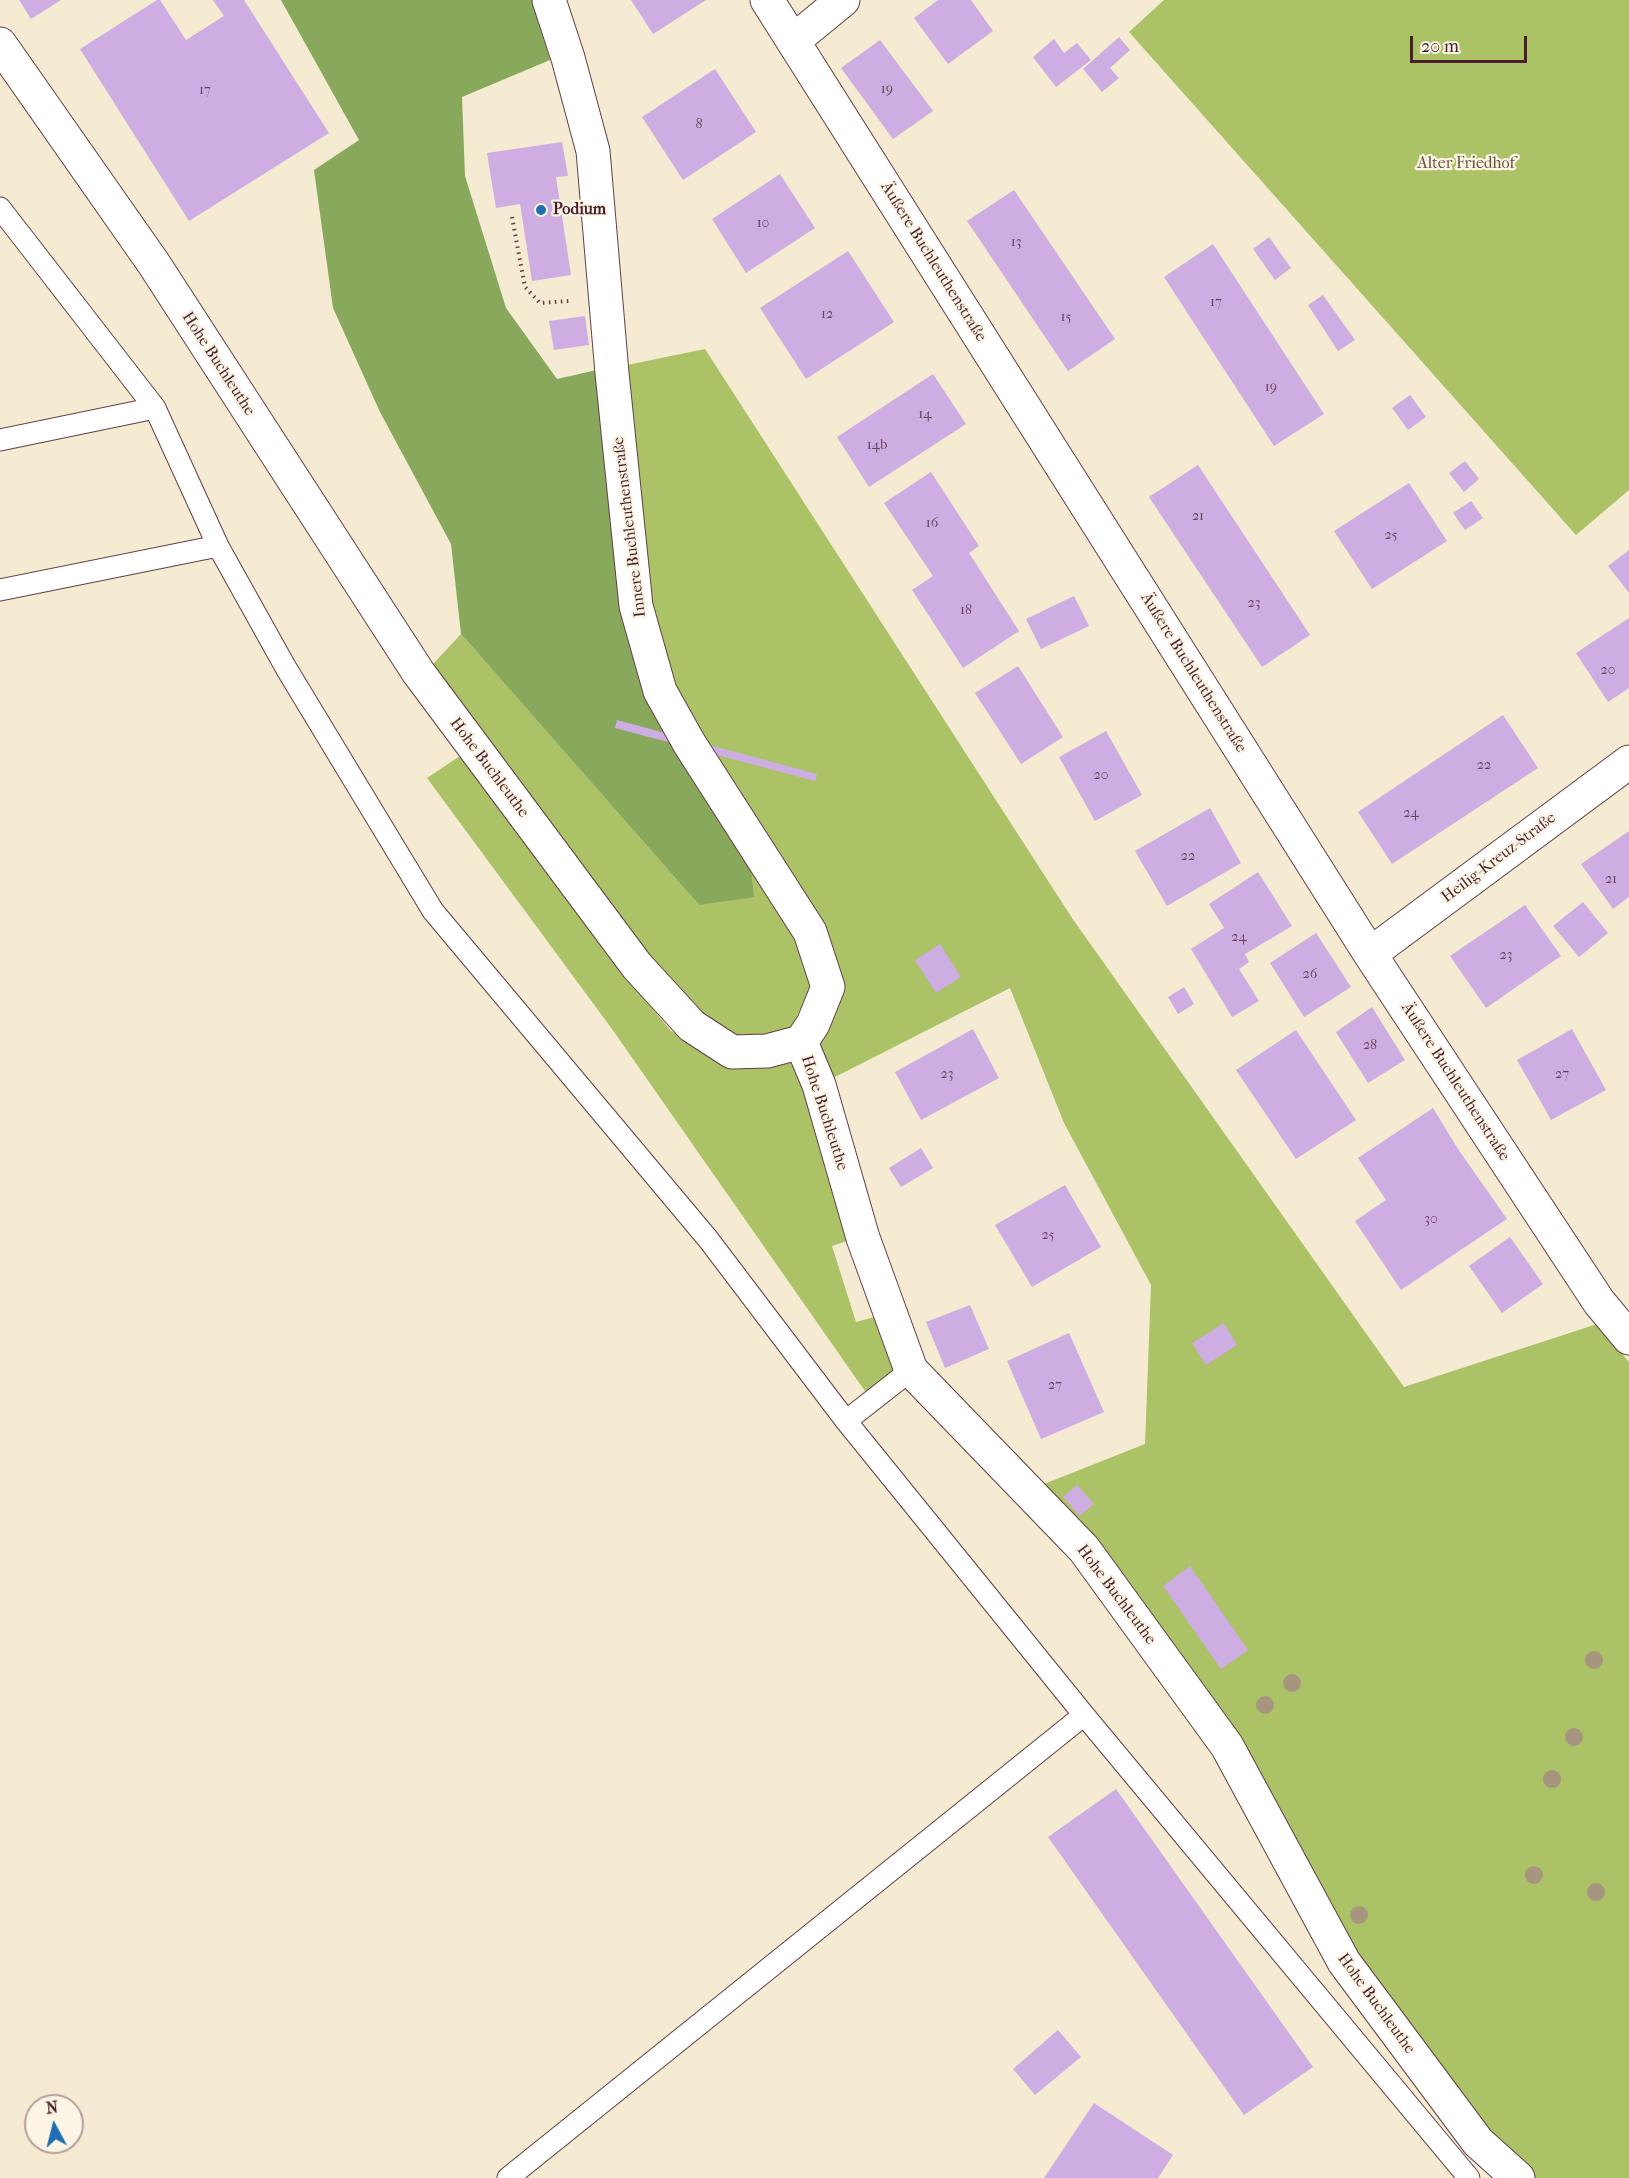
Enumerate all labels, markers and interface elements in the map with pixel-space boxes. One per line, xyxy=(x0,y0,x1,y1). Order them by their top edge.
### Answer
scale bar xyxy=(1413,24,1530,62)
text: 20 m xyxy=(1421,36,1459,57)
house number: 19 xyxy=(881,82,893,98)
house number: 17 xyxy=(199,83,211,99)
house number: 8 xyxy=(695,117,703,133)
park label: Alter Friedhof xyxy=(1417,154,1515,174)
street label: Äußere Buchleuthenstraße xyxy=(876,179,990,345)
place label: Podium xyxy=(553,200,606,220)
marker: Podium xyxy=(534,203,548,217)
house number: 10 xyxy=(757,216,769,232)
house number: 13 xyxy=(1011,235,1021,251)
house number: 17 xyxy=(1210,295,1222,311)
house number: 12 xyxy=(821,307,833,323)
street label: Hohe Buchleuthe xyxy=(177,309,259,419)
house number: 15 xyxy=(1061,310,1071,326)
house number: 19 xyxy=(1265,380,1277,396)
house number: 14 xyxy=(918,407,932,423)
street label: Innere Buchleuthenstraße xyxy=(609,436,651,618)
house number: 14b xyxy=(867,438,887,454)
house number: 21 xyxy=(1192,509,1204,525)
house number: 16 xyxy=(926,516,938,532)
house number: 25 xyxy=(1384,528,1398,544)
street label: Äußere Buchleuthenstraße xyxy=(1136,590,1250,756)
house number: 23 xyxy=(1248,596,1260,612)
house number: 18 xyxy=(960,603,972,619)
house number: 20 xyxy=(1601,663,1615,679)
street label: Hohe Buchleuthe xyxy=(445,714,533,822)
house number: 22 xyxy=(1477,758,1491,774)
house number: 20 xyxy=(1094,768,1108,784)
house number: 24 xyxy=(1403,806,1419,822)
street label: Heilig-Kreuz-Straße xyxy=(1438,809,1560,907)
house number: 22 xyxy=(1181,849,1195,865)
house number: 21 xyxy=(1605,872,1617,888)
house number: 24 xyxy=(1231,930,1247,946)
house number: 23 xyxy=(1500,948,1512,964)
house number: 26 xyxy=(1303,967,1317,983)
street label: Äußere Buchleuthenstraße xyxy=(1397,999,1513,1165)
house number: 28 xyxy=(1363,1038,1377,1054)
street label: Hohe Buchleuthe xyxy=(796,1053,852,1173)
house number: 23 xyxy=(941,1067,953,1083)
house number: 27 xyxy=(1555,1067,1569,1083)
house number: 30 xyxy=(1424,1212,1438,1228)
house number: 25 xyxy=(1041,1228,1055,1244)
house number: 27 xyxy=(1048,1378,1062,1394)
street label: Hohe Buchleuthe xyxy=(1072,1541,1160,1649)
street label: Hohe Buchleuthe xyxy=(1333,1950,1419,2058)
north arrow xyxy=(24,2094,84,2154)
text: N xyxy=(45,2097,59,2118)

